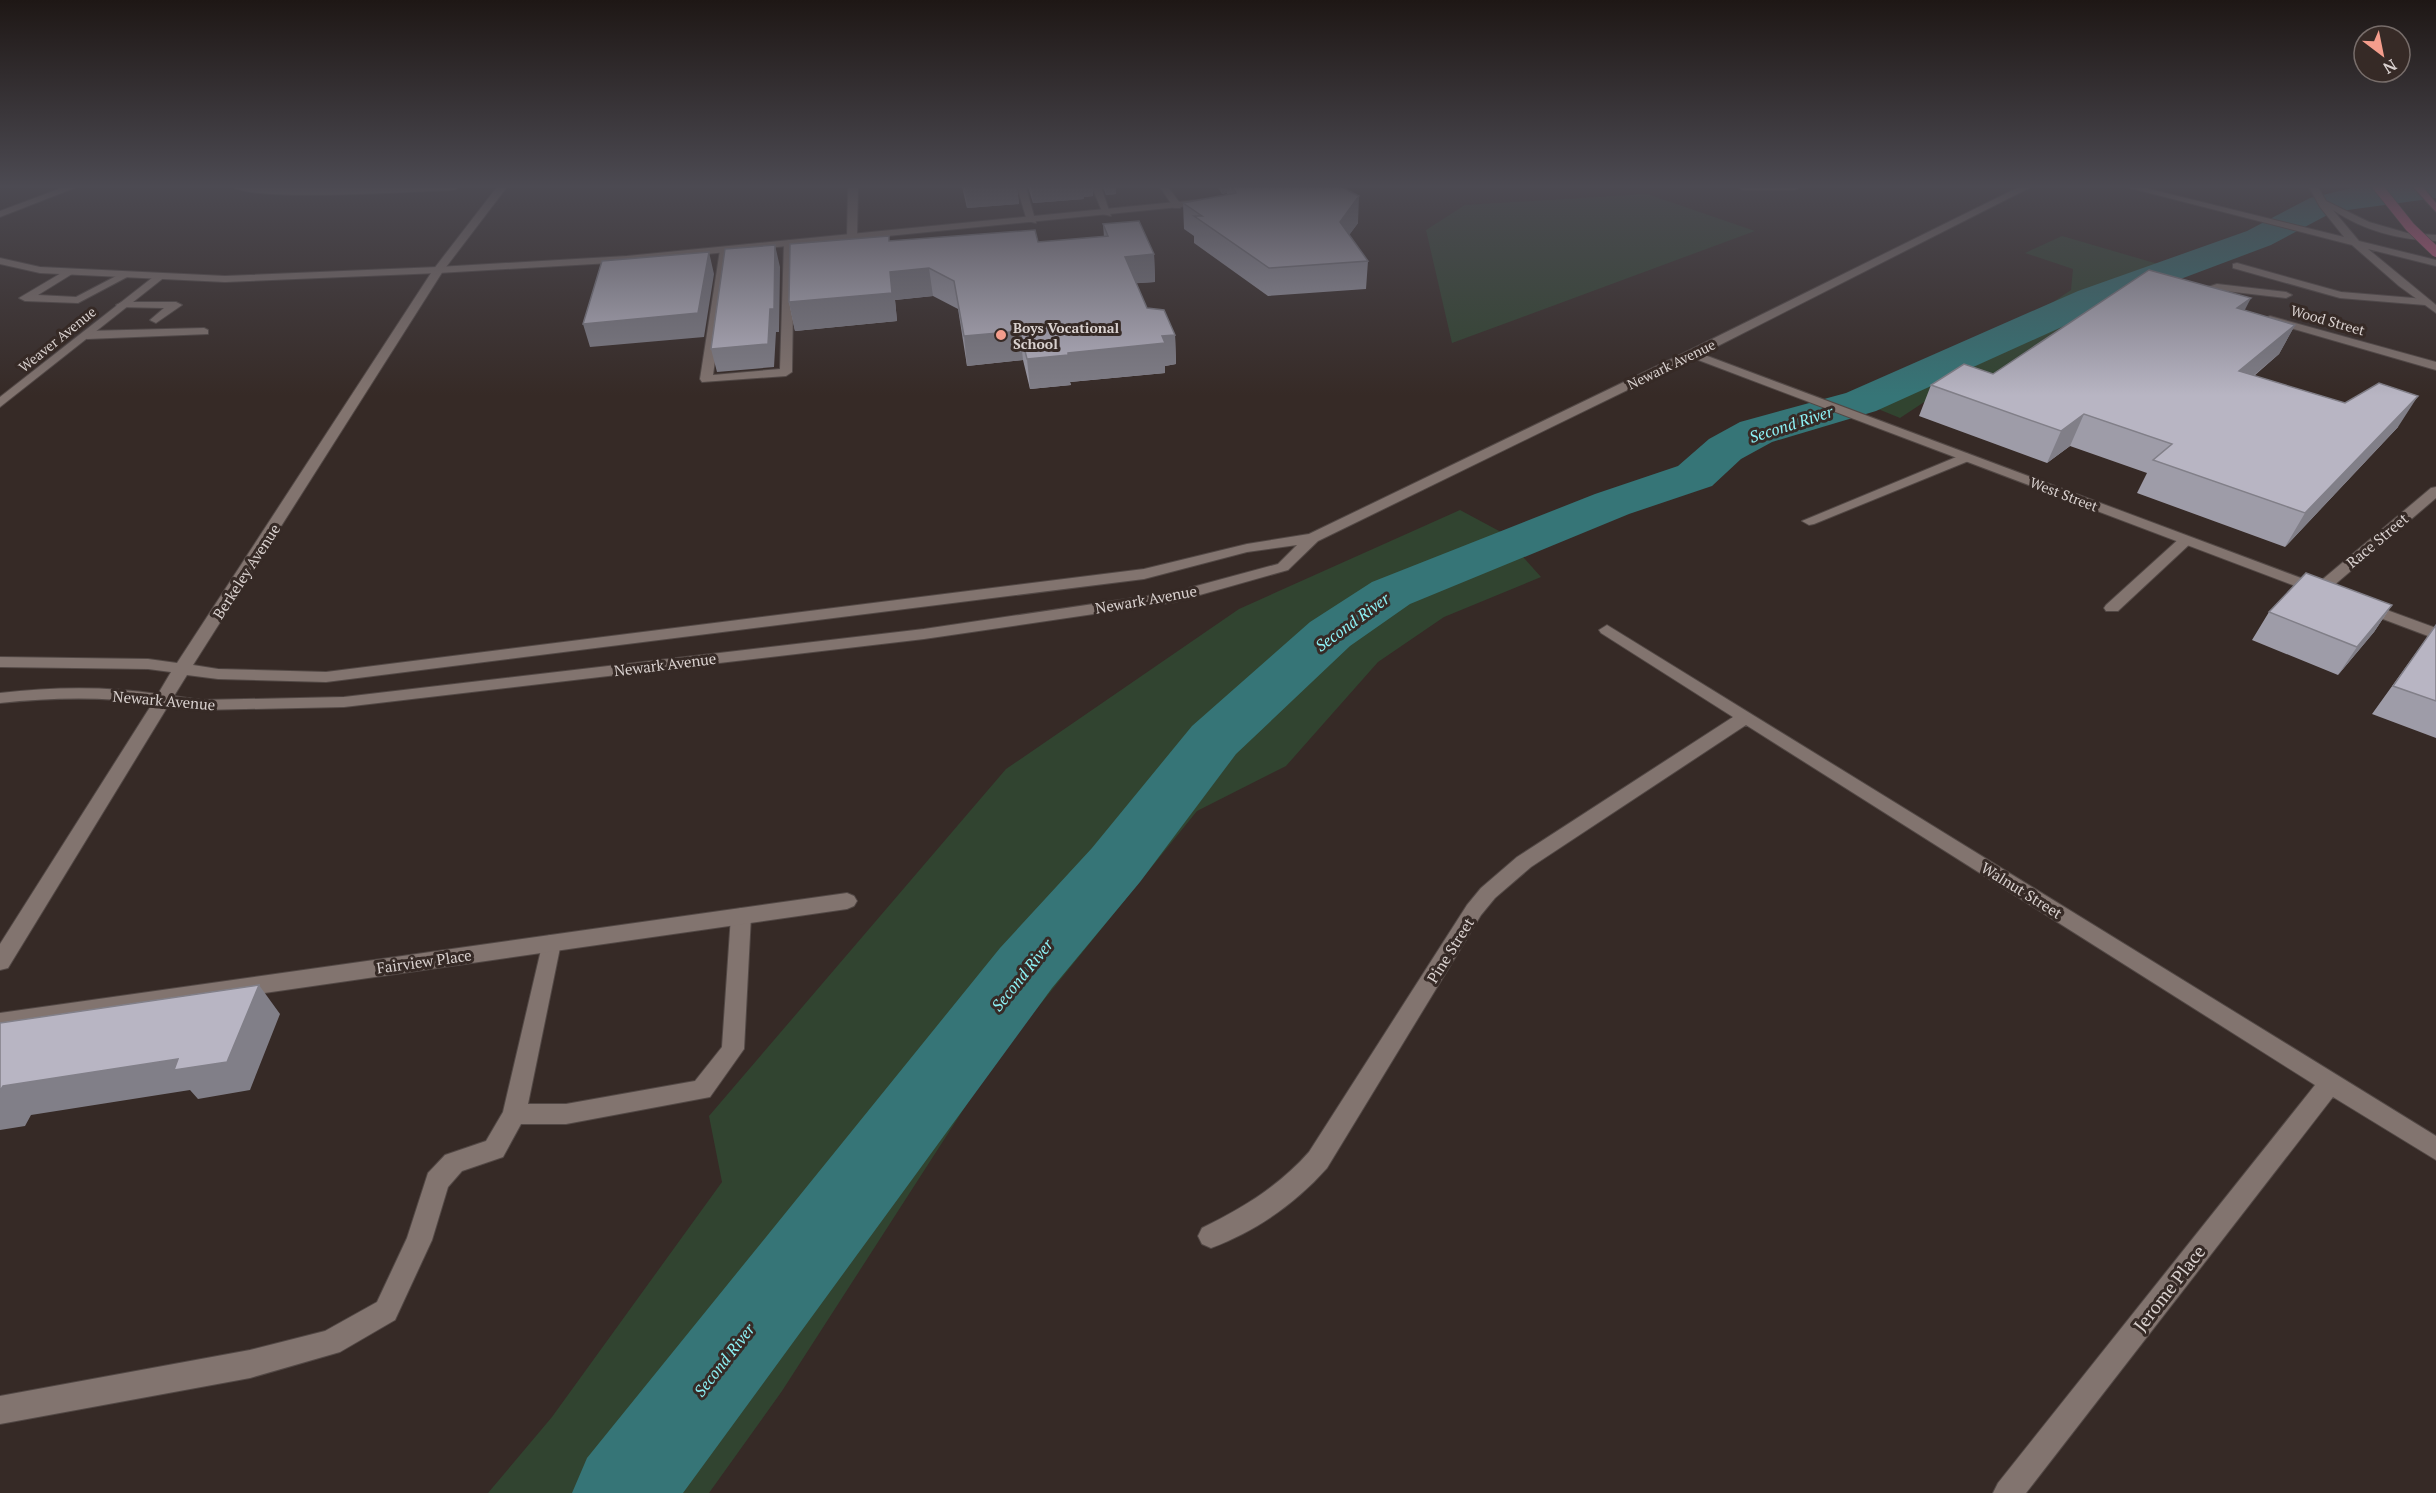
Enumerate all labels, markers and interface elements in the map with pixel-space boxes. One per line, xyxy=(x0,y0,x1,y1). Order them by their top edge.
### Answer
north arrow xyxy=(2352,24,2412,84)
text: N xyxy=(2379,54,2401,79)
street label: Wood Street xyxy=(2289,300,2368,340)
street label: Weaver Avenue xyxy=(14,302,100,376)
place label: Boys Vocational School xyxy=(1013,318,1120,353)
marker: Boys Vocational School xyxy=(994,328,1008,342)
street label: Newark Avenue xyxy=(1624,334,1718,394)
water label: Second River xyxy=(1746,400,1836,448)
street label: West Street xyxy=(2027,472,2101,516)
street label: Race Street xyxy=(2342,508,2413,572)
street label: Berkeley Avenue xyxy=(208,520,284,622)
street label: Newark Avenue xyxy=(1094,580,1198,618)
water label: Second River xyxy=(1310,587,1394,656)
street label: Newark Avenue xyxy=(613,648,717,680)
street label: Newark Avenue xyxy=(112,686,216,714)
street label: Walnut Street xyxy=(1978,857,2067,923)
street label: Pine Street xyxy=(1422,913,1478,986)
water label: Second River xyxy=(986,934,1058,1016)
street label: Fairview Place xyxy=(375,944,473,978)
street label: Jerome Place xyxy=(2128,1240,2210,1336)
water label: Second River xyxy=(689,1318,760,1401)

